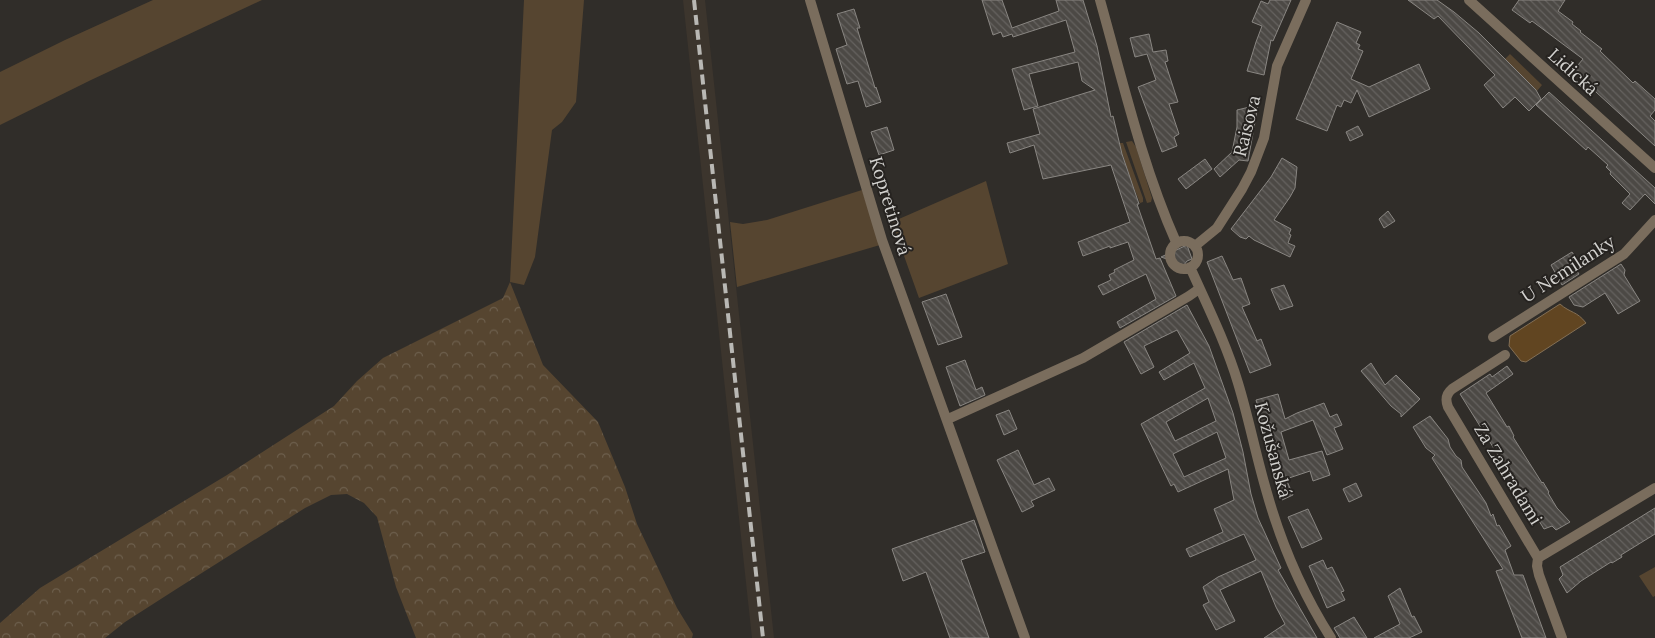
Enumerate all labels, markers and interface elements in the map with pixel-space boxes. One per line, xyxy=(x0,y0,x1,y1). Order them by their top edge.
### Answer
street label: Lidická xyxy=(1543,43,1603,100)
street label: Raisova xyxy=(1228,93,1265,159)
street label: Kopretinová xyxy=(865,154,916,258)
street label: U Nemilanky xyxy=(1517,230,1619,307)
street label: Kožušanská xyxy=(1250,399,1297,500)
street label: Za Zahradami xyxy=(1469,419,1548,529)

